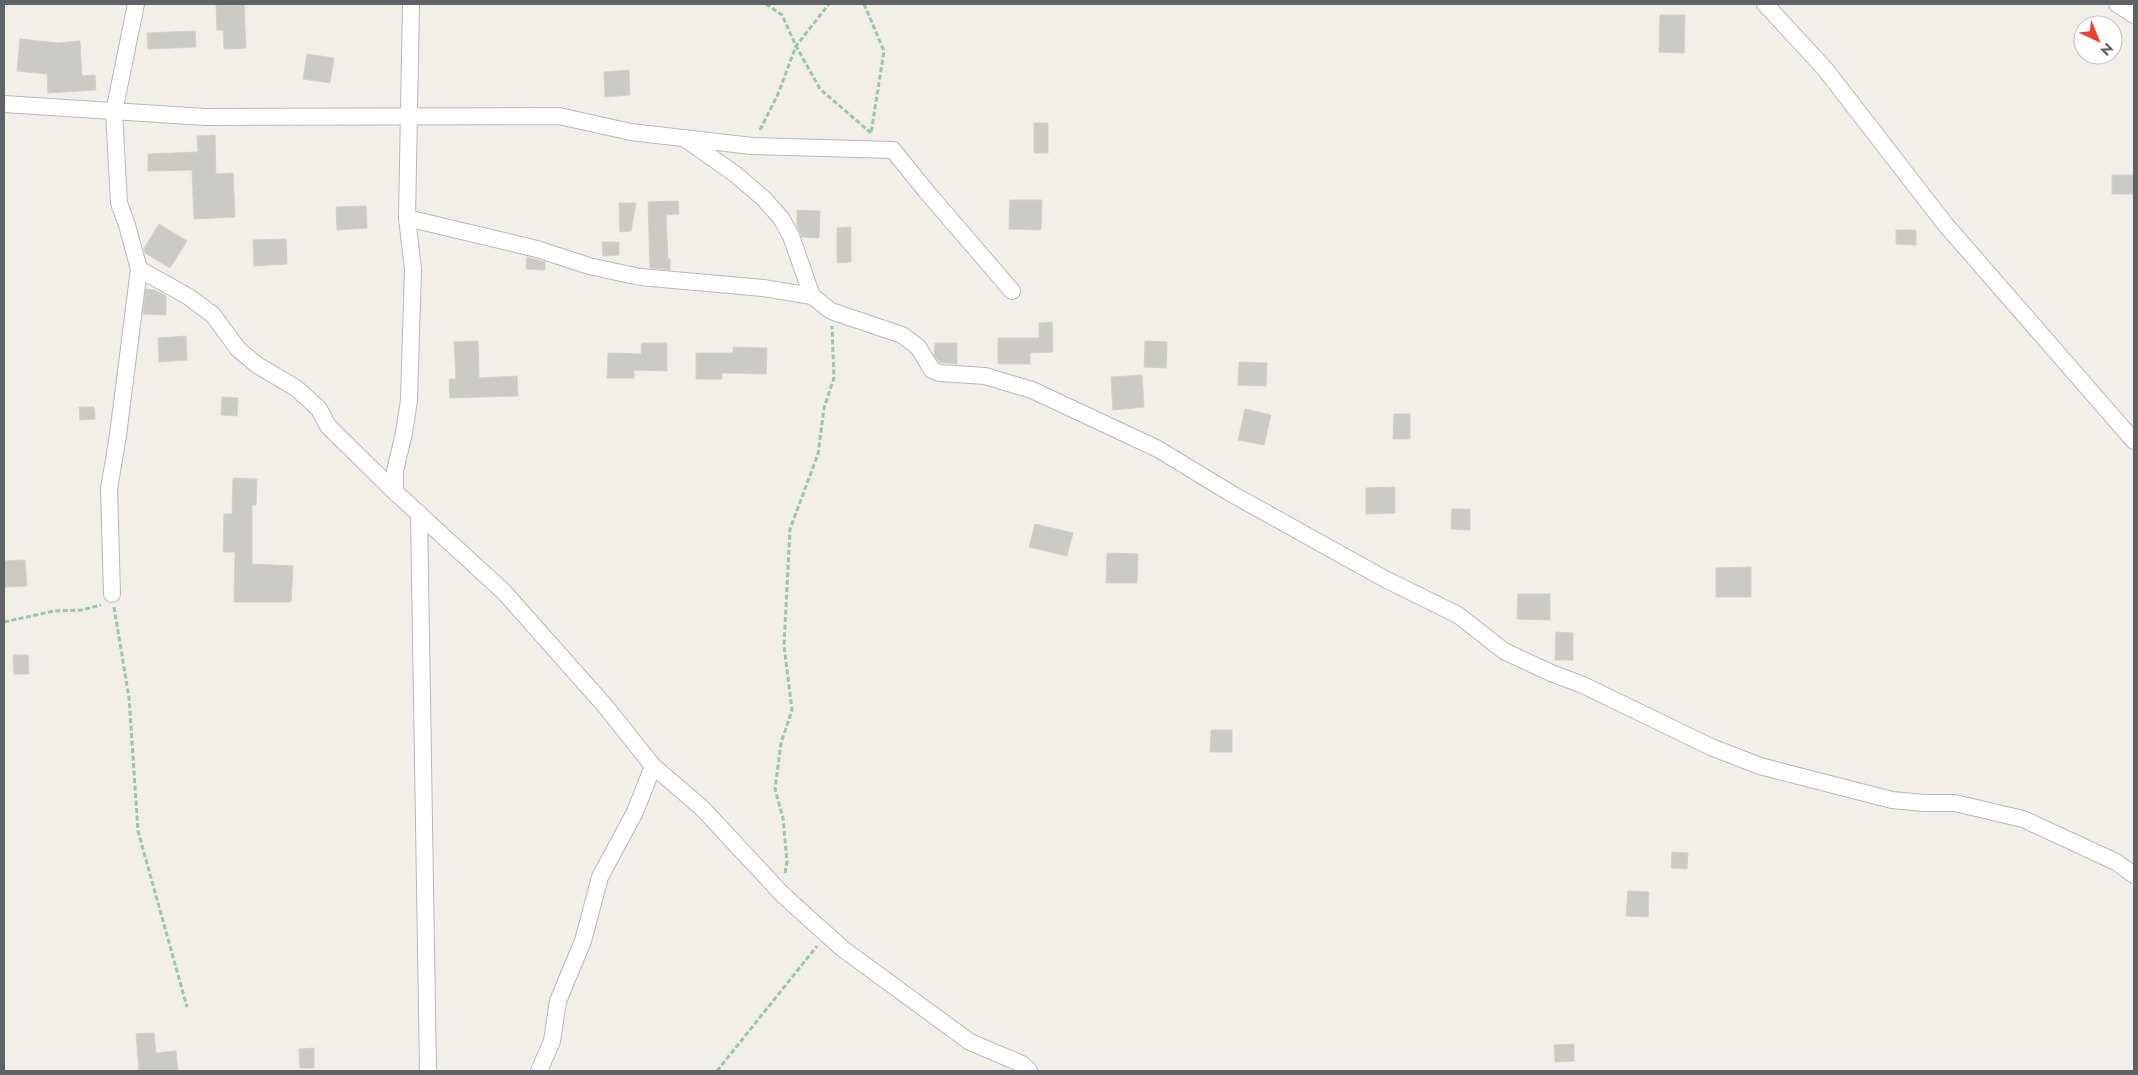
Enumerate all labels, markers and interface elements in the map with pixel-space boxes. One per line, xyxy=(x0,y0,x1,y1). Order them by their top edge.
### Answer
north arrow xyxy=(2073,15,2123,65)
text: N xyxy=(2096,38,2118,60)

